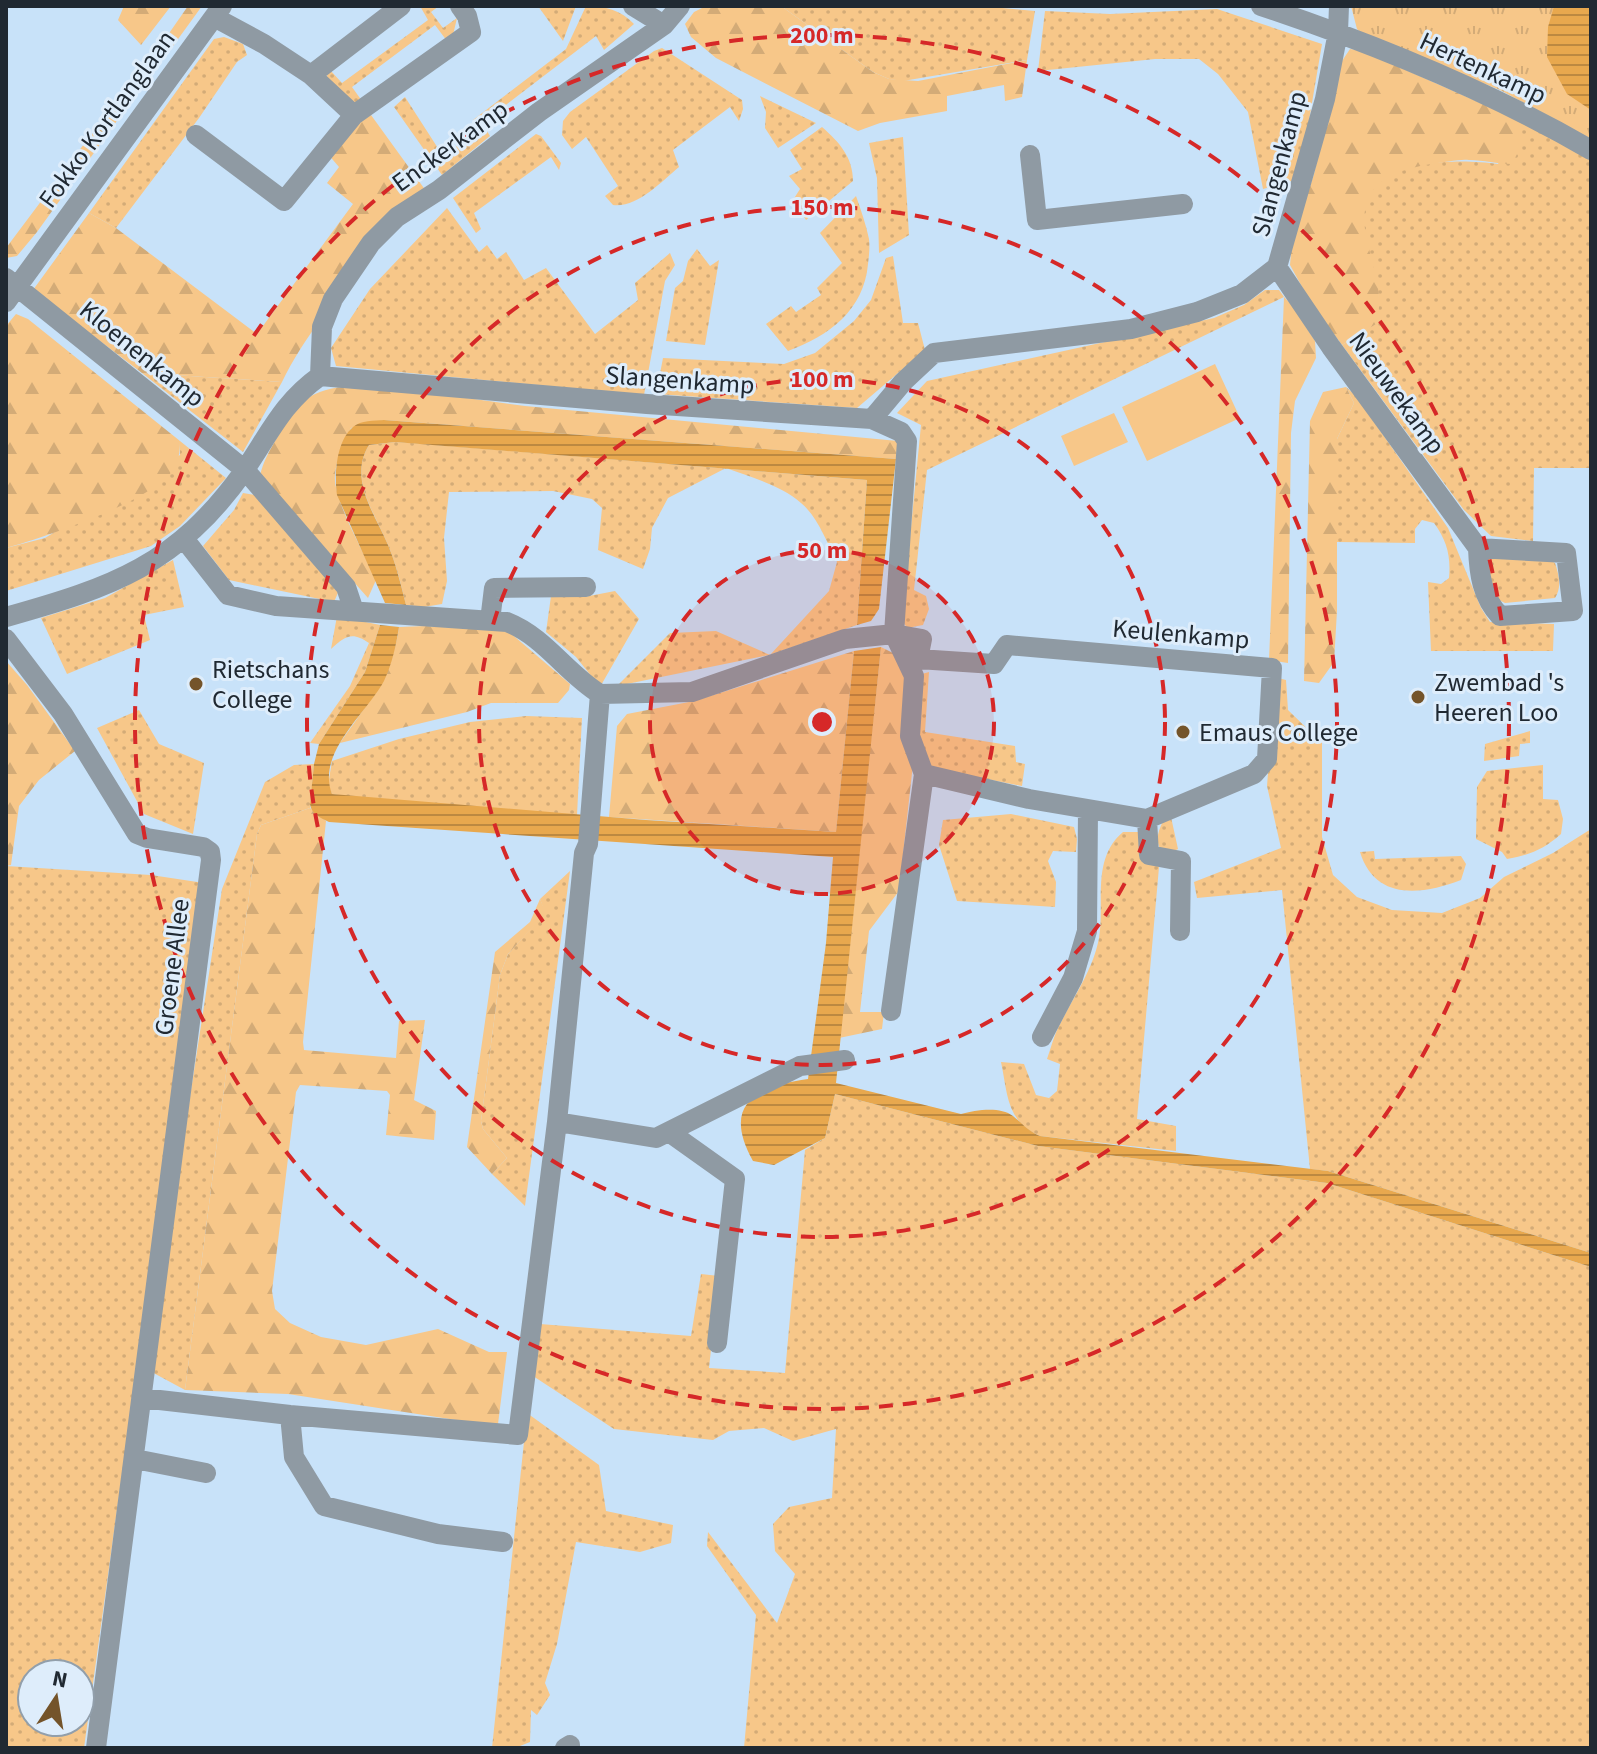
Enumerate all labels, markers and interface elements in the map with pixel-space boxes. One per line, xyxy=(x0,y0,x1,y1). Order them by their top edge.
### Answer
text: 200 m xyxy=(790,18,854,53)
street label: Fokko Kortlanglaan xyxy=(30,22,184,216)
street label: Hertenkamp xyxy=(1413,22,1553,114)
street label: Slangenkamp xyxy=(1242,87,1316,241)
street label: Enckerkamp xyxy=(384,91,516,201)
text: 150 m xyxy=(790,190,854,225)
street label: Kloenenkamp xyxy=(71,292,213,416)
street label: Nieuwekamp xyxy=(1340,324,1454,462)
street label: Slangenkamp xyxy=(604,356,756,404)
text: 100 m xyxy=(790,362,854,397)
text: 50 m xyxy=(797,533,847,568)
street label: Keulenkamp xyxy=(1111,610,1251,658)
place label: Rietschans College xyxy=(212,651,330,718)
place label: Zwembad 's Heeren Loo xyxy=(1434,664,1564,731)
marker: Rietschans College xyxy=(187,675,205,693)
marker: Zwembad 's Heeren Loo xyxy=(1409,688,1427,706)
centre of rings xyxy=(808,708,836,736)
place label: Emaus College xyxy=(1199,714,1358,751)
marker: Emaus College xyxy=(1174,723,1192,741)
street label: Groene Allee xyxy=(145,897,199,1037)
north arrow xyxy=(16,1658,96,1738)
text: N xyxy=(49,1662,70,1697)

